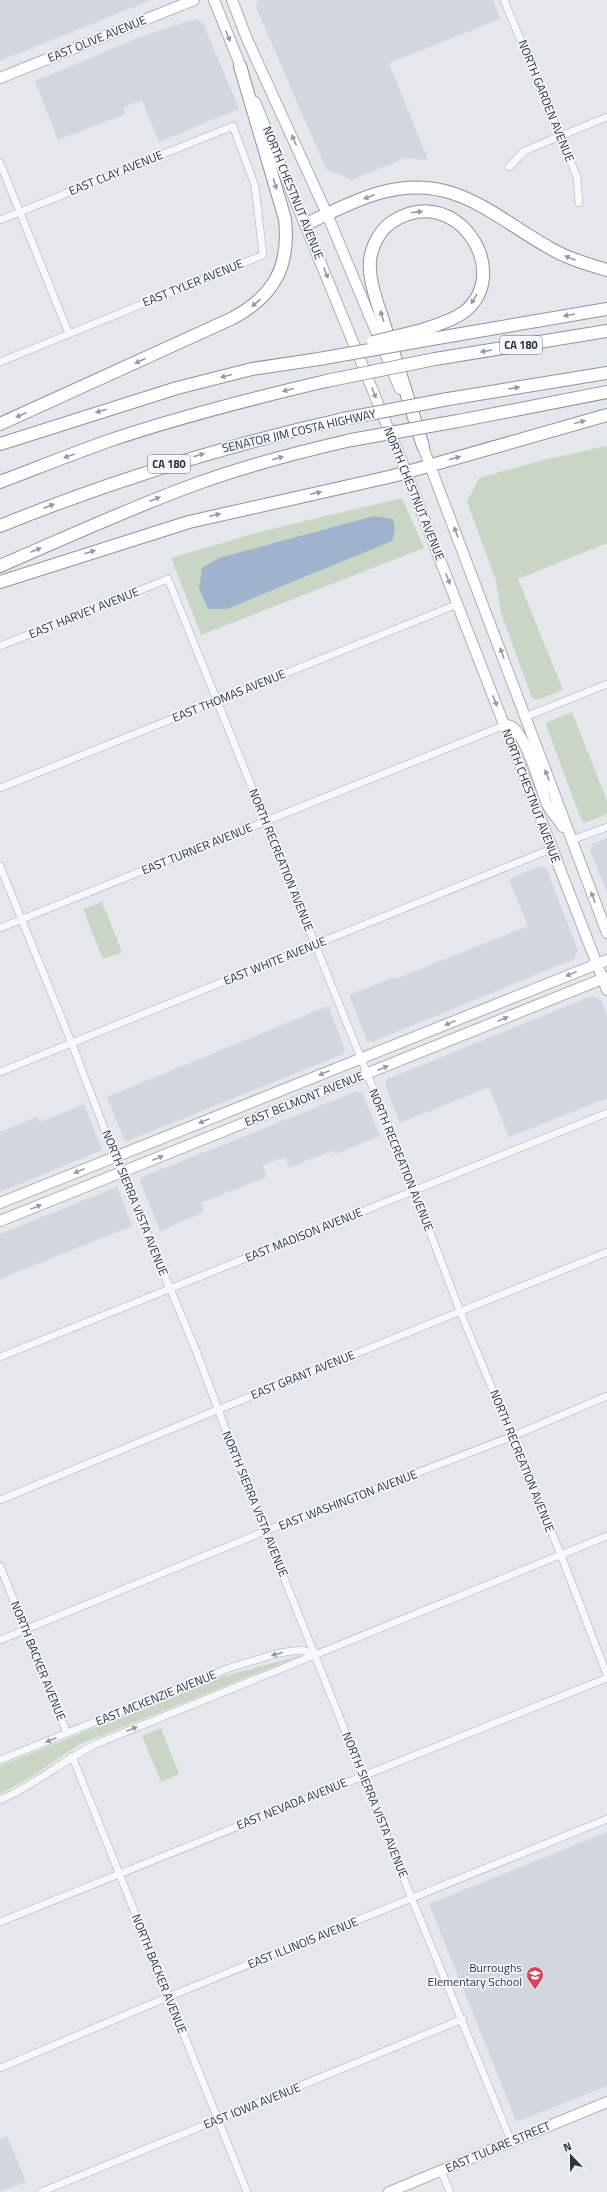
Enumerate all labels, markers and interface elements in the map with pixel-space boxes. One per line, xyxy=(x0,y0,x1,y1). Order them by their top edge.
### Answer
street label: EAST OLIVE AVENUE xyxy=(45,10,149,67)
one-way arrow xyxy=(226,31,232,43)
street label: NORTH GARDEN AVENUE xyxy=(513,37,580,165)
street label: NORTH CHESTNUT AVENUE xyxy=(258,123,329,263)
one-way arrow xyxy=(291,135,297,146)
street label: EAST CLAY AVENUE xyxy=(66,145,166,200)
one-way arrow xyxy=(272,179,278,191)
one-way arrow xyxy=(362,194,374,200)
one-way arrow xyxy=(411,209,423,215)
street label: EAST TYLER AVENUE xyxy=(140,254,246,311)
one-way arrow xyxy=(564,254,576,260)
one-way arrow xyxy=(323,267,329,278)
one-way arrow xyxy=(471,293,478,305)
one-way arrow xyxy=(250,299,261,308)
one-way arrow xyxy=(379,309,385,321)
one-way arrow xyxy=(562,313,575,319)
road number: CA 180 xyxy=(500,336,542,354)
one-way arrow xyxy=(480,348,492,354)
one-way arrow xyxy=(133,358,145,364)
one-way arrow xyxy=(220,373,232,379)
one-way arrow xyxy=(508,385,520,391)
one-way arrow xyxy=(282,387,294,393)
one-way arrow xyxy=(372,388,378,400)
street label: SENATOR JIM COSTA HIGHWAY xyxy=(220,403,378,457)
one-way arrow xyxy=(94,408,106,414)
one-way arrow xyxy=(15,412,27,418)
one-way arrow xyxy=(574,419,587,425)
street label: NORTH CHESTNUT AVENUE xyxy=(379,424,450,564)
one-way arrow xyxy=(193,452,205,458)
one-way arrow xyxy=(62,453,74,459)
one-way arrow xyxy=(272,454,285,460)
road number: CA 180 xyxy=(148,455,190,473)
one-way arrow xyxy=(450,455,462,461)
one-way arrow xyxy=(310,489,322,495)
one-way arrow xyxy=(150,496,162,502)
one-way arrow xyxy=(44,503,56,509)
one-way arrow xyxy=(208,512,221,518)
one-way arrow xyxy=(453,525,459,537)
one-way arrow xyxy=(30,547,42,553)
one-way arrow xyxy=(84,549,96,555)
one-way arrow xyxy=(446,574,452,586)
street label: EAST HARVEY AVENUE xyxy=(26,582,142,643)
one-way arrow xyxy=(499,647,505,659)
street label: EAST THOMAS AVENUE xyxy=(169,664,289,727)
one-way arrow xyxy=(493,695,499,707)
street label: NORTH CHESTNUT AVENUE xyxy=(497,726,566,866)
one-way arrow xyxy=(544,769,550,781)
street label: NORTH RECREATION AVENUE xyxy=(244,786,319,934)
street label: EAST TURNER AVENUE xyxy=(138,817,256,880)
one-way arrow xyxy=(590,890,596,902)
street label: EAST WHITE AVENUE xyxy=(221,931,329,990)
one-way arrow xyxy=(564,972,576,978)
one-way arrow xyxy=(498,1016,509,1022)
one-way arrow xyxy=(444,1020,456,1026)
one-way arrow xyxy=(377,1064,389,1070)
street label: EAST BELMONT AVENUE xyxy=(241,1066,367,1131)
one-way arrow xyxy=(319,1070,330,1076)
street label: NORTH RECREATION AVENUE xyxy=(364,1086,439,1234)
one-way arrow xyxy=(197,1119,209,1125)
street label: NORTH SIERRA VISTA AVENUE xyxy=(97,1127,174,1279)
one-way arrow xyxy=(153,1154,165,1160)
one-way arrow xyxy=(73,1169,85,1175)
street label: EAST MADISON AVENUE xyxy=(242,1202,366,1267)
one-way arrow xyxy=(31,1203,43,1209)
street label: EAST GRANT AVENUE xyxy=(248,1345,358,1404)
street label: NORTH RECREATION AVENUE xyxy=(485,1387,560,1535)
street label: NORTH SIERRA VISTA AVENUE xyxy=(217,1428,294,1580)
street label: EAST WASHINGTON AVENUE xyxy=(276,1464,420,1535)
street label: NORTH BACKER AVENUE xyxy=(6,1598,71,1724)
one-way arrow xyxy=(270,1652,283,1658)
street label: EAST MCKENZIE AVENUE xyxy=(92,1664,219,1730)
one-way arrow xyxy=(127,1726,138,1732)
street label: NORTH SIERRA VISTA AVENUE xyxy=(337,1729,414,1881)
one-way arrow xyxy=(44,1737,56,1743)
street label: EAST NEVADA AVENUE xyxy=(234,1772,350,1834)
street label: NORTH BACKER AVENUE xyxy=(127,1911,192,2037)
street label: EAST ILLINOIS AVENUE xyxy=(245,1912,361,1973)
place label: Burroughs Elementary School xyxy=(428,1958,522,1991)
school or university icon: Burroughs Elementary School xyxy=(525,1965,545,1990)
street label: EAST IOWA AVENUE xyxy=(200,2077,303,2134)
street label: EAST TULARE STREET xyxy=(442,2116,554,2177)
north arrow xyxy=(551,2136,591,2176)
text: N xyxy=(561,2138,574,2156)

